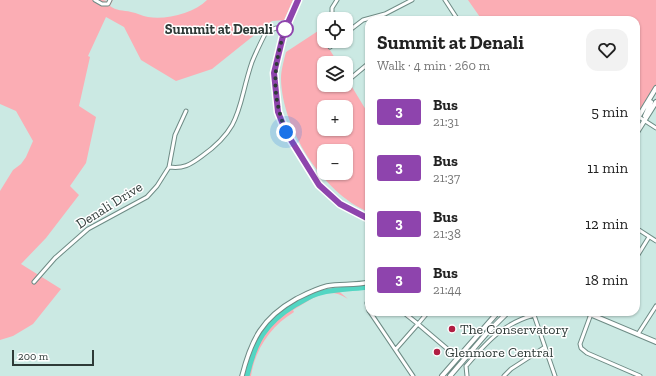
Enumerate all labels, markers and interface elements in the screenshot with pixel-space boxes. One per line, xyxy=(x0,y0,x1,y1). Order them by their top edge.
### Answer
map controls xyxy=(317,12,353,180)
button: locate xyxy=(317,12,353,48)
marker: Summit at Denali xyxy=(276,20,294,38)
place label: Summit at Denali xyxy=(165,21,273,38)
button: heart xyxy=(586,29,628,71)
text: Summit at Denali xyxy=(377,31,524,54)
button: layers xyxy=(317,56,353,92)
text: Walk · 4 min · 260 m xyxy=(377,58,490,73)
text: Bus xyxy=(433,96,458,114)
button: + xyxy=(317,100,353,136)
text: 3 xyxy=(395,103,403,120)
text: 5 min xyxy=(591,103,628,121)
text: 21:31 xyxy=(433,114,459,129)
your location xyxy=(276,122,296,142)
button: − xyxy=(317,144,353,180)
text: Bus xyxy=(433,152,458,170)
text: 3 xyxy=(395,159,403,176)
text: 11 min xyxy=(587,159,628,177)
text: 21:37 xyxy=(433,170,460,185)
street label: Denali Drive xyxy=(73,178,146,233)
text: Bus xyxy=(433,208,458,226)
text: 3 xyxy=(395,215,403,232)
text: 12 min xyxy=(585,215,628,233)
text: 21:38 xyxy=(433,226,461,241)
text: Bus xyxy=(433,264,458,282)
text: 3 xyxy=(395,271,403,288)
text: 18 min xyxy=(585,271,628,289)
text: 21:44 xyxy=(433,282,462,297)
place label: The Conservatory xyxy=(460,321,569,338)
marker: The Conservatory xyxy=(447,324,457,334)
place label: Glenmore Central xyxy=(445,344,553,361)
marker: Glenmore Central xyxy=(432,347,442,357)
scale bar xyxy=(12,348,94,367)
text: 200 m xyxy=(18,350,48,363)

